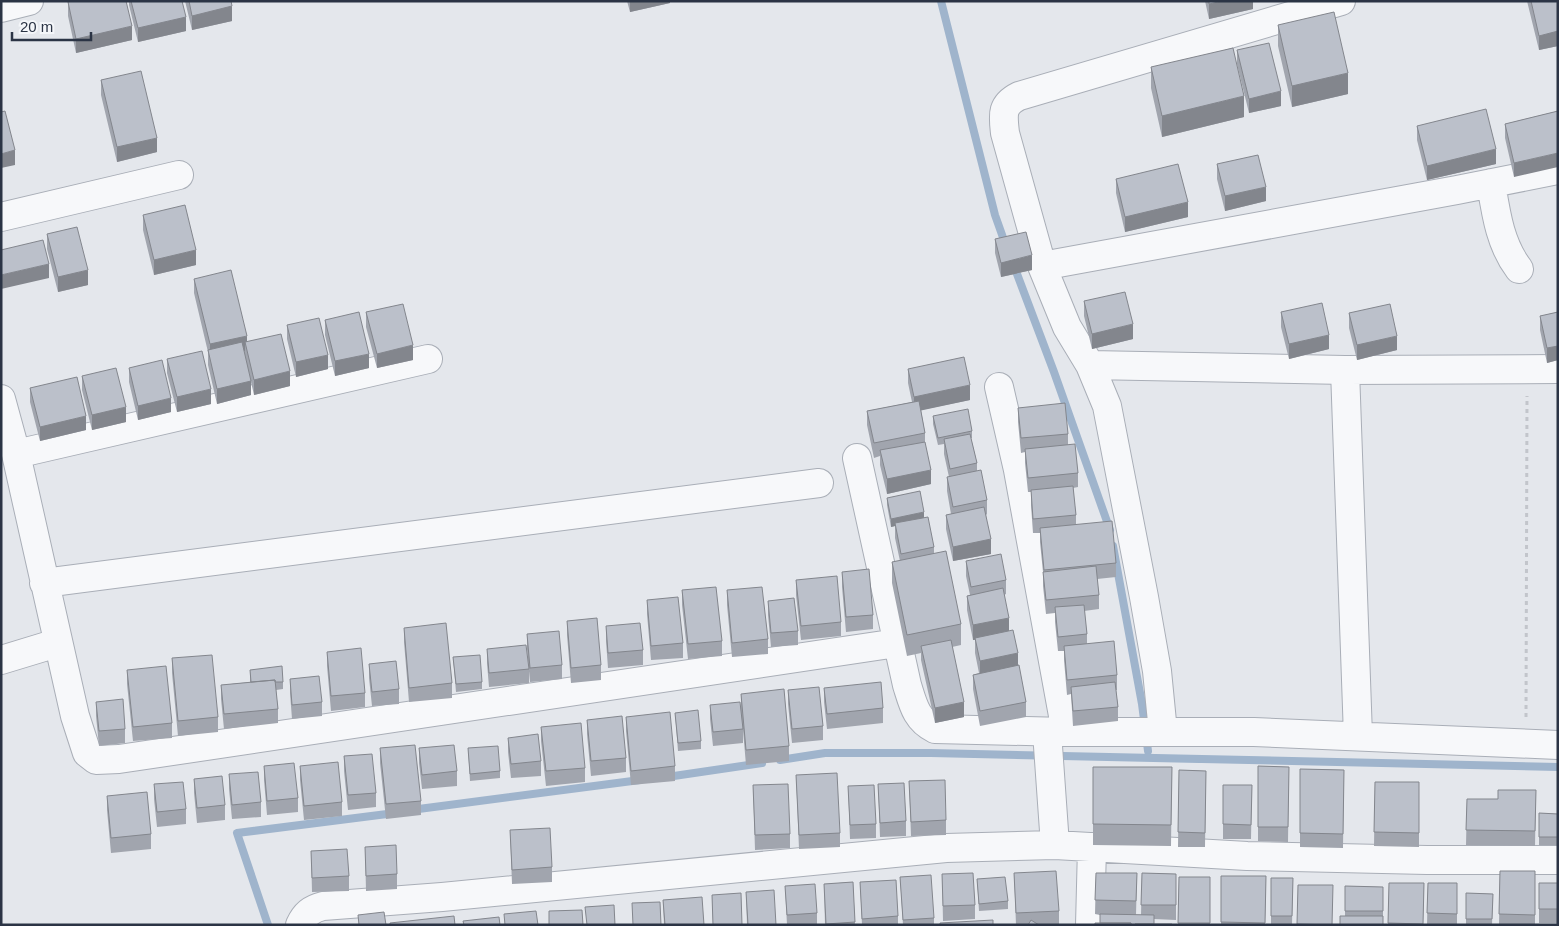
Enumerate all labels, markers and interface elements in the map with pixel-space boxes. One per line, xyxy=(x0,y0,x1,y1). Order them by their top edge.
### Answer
scale bar xyxy=(12,10,91,42)
text: 20 m xyxy=(20,18,53,35)

